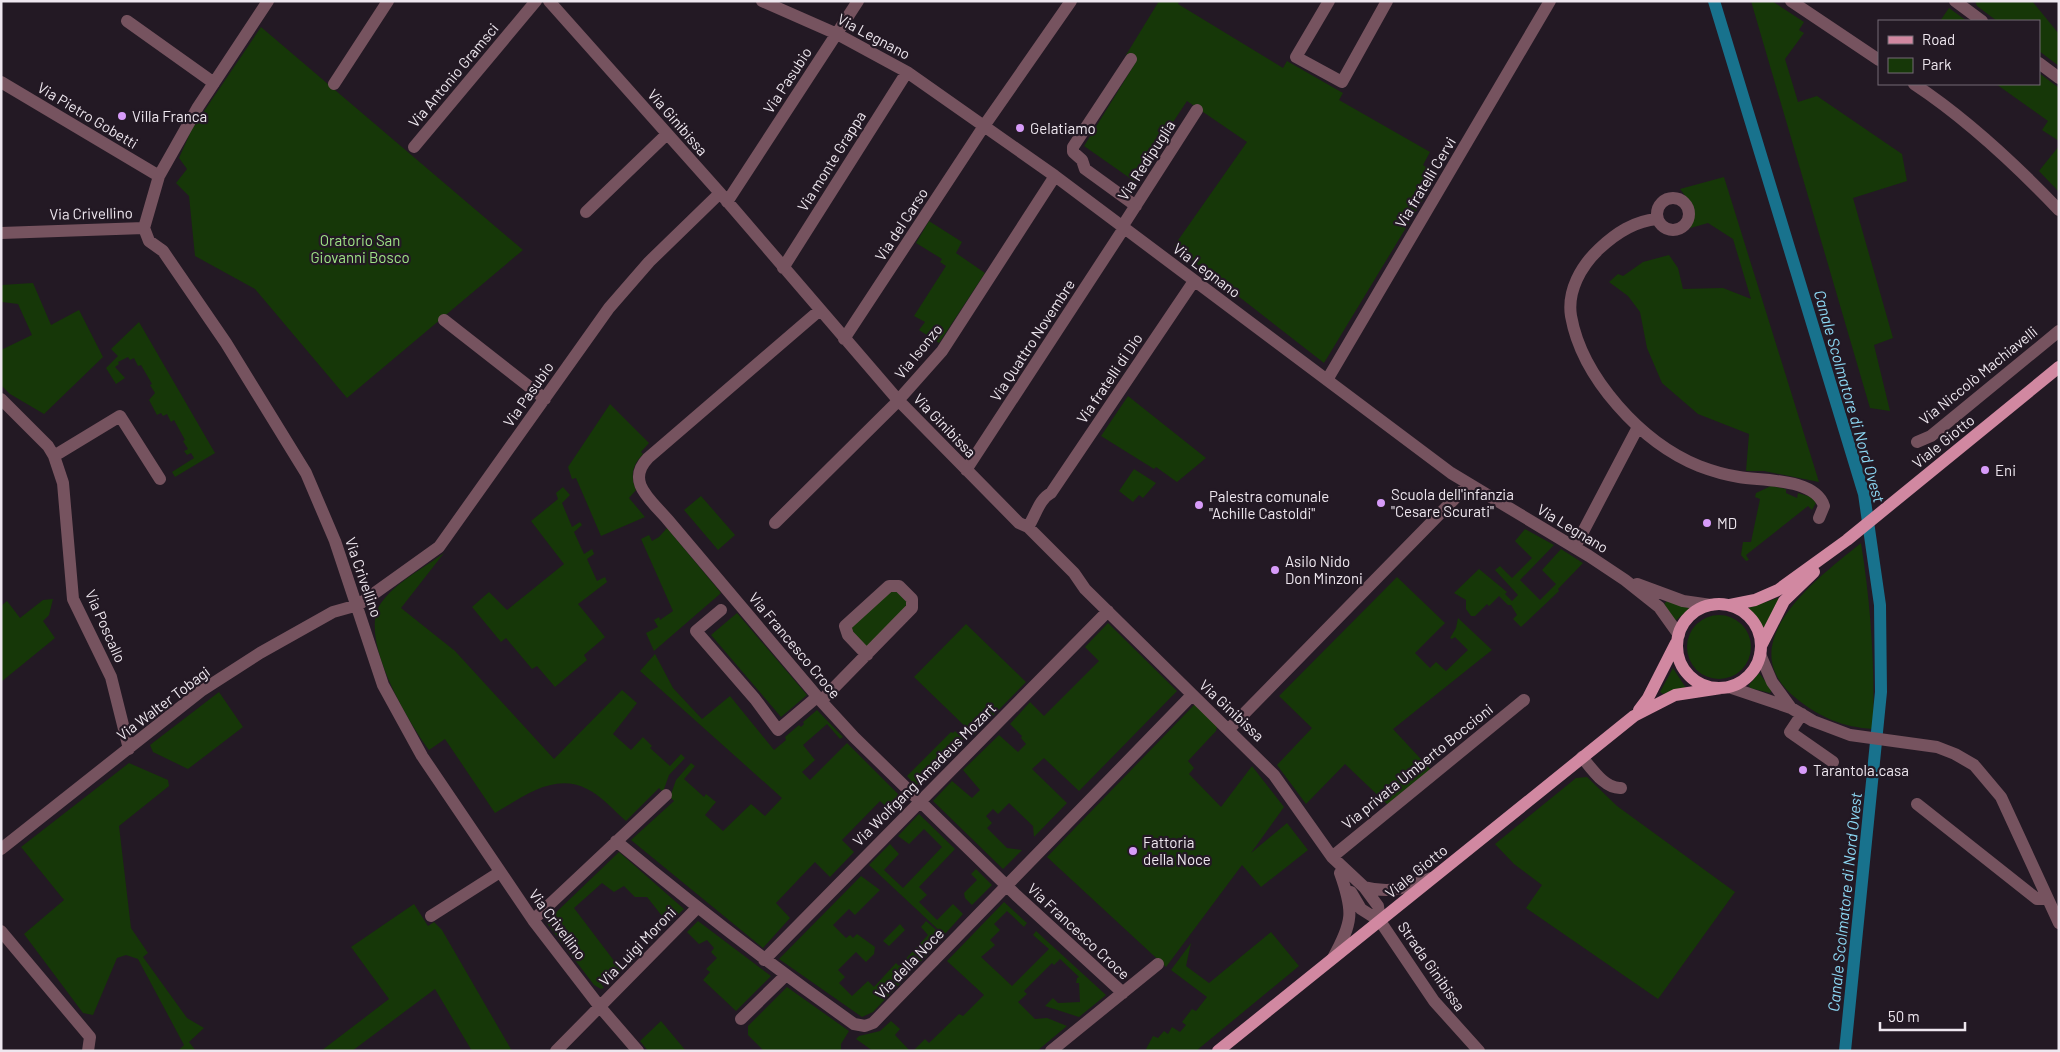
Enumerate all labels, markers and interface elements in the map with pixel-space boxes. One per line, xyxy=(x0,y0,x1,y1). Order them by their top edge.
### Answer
street label: Via Legnano xyxy=(835,9,913,63)
street label: Via Antonio Gramsci xyxy=(404,19,502,131)
legend xyxy=(1878,20,2040,85)
text: Road xyxy=(1922,30,1955,48)
street label: Via Pasubio xyxy=(759,44,815,116)
text: Park xyxy=(1922,55,1952,73)
street label: Via Pietro Gobetti xyxy=(34,78,142,152)
street label: Via Ginibissa xyxy=(644,85,712,159)
place label: Villa Franca xyxy=(132,107,207,125)
street label: Via monte Grappa xyxy=(793,108,869,214)
marker: Villa Franca xyxy=(116,110,128,122)
street label: Via Redipuglia xyxy=(1113,117,1179,203)
place label: Gelatiamo xyxy=(1030,119,1096,137)
marker: Gelatiamo xyxy=(1014,122,1026,134)
street label: Via fratelli Cervi xyxy=(1391,133,1459,231)
street label: Via del Carso xyxy=(871,184,931,264)
street label: Via Crivellino xyxy=(49,203,133,223)
park label: Oratorio San Giovanni Bosco xyxy=(310,231,410,266)
street label: Via Legnano xyxy=(1170,239,1244,301)
street label: Via Quattro Novembre xyxy=(986,276,1078,404)
water label: Canale Scolmatore di Nord Ovest xyxy=(1810,287,1890,505)
street label: Via Isonzo xyxy=(890,320,946,382)
street label: Via Niccolò Machiavelli xyxy=(1915,322,2041,428)
street label: Via fratelli di Dio xyxy=(1072,329,1146,427)
street label: Via Pasubio xyxy=(499,358,557,430)
street label: Via Ginibissa xyxy=(910,389,980,461)
street label: Viale Giotto xyxy=(1908,410,1978,472)
place label: Eni xyxy=(1995,461,2016,479)
marker: Eni xyxy=(1979,464,1991,476)
place label: Scuola dell'infanzia "Cesare Scurati" xyxy=(1391,485,1514,520)
place label: Palestra comunale "Achille Castoldi" xyxy=(1209,487,1329,522)
marker: Scuola dell'infanzia "Cesare Scurati" xyxy=(1375,497,1387,509)
marker: Palestra comunale "Achille Castoldi" xyxy=(1193,499,1205,511)
street label: Via Legnano xyxy=(1534,500,1612,556)
place label: MD xyxy=(1717,514,1737,532)
marker: MD xyxy=(1701,517,1713,529)
street label: Via Crivellino xyxy=(342,535,386,619)
place label: Asilo Nido Don Minzoni xyxy=(1285,552,1363,587)
marker: Asilo Nido Don Minzoni xyxy=(1269,564,1281,576)
street label: Via Poscallo xyxy=(82,587,130,665)
street label: Via Francesco Croce xyxy=(745,588,845,702)
street label: Via Walter Tobagi xyxy=(113,662,213,744)
street label: Via Ginibissa xyxy=(1196,675,1268,745)
street label: Via Wolfgang Amadeus Mozart xyxy=(849,699,999,849)
street label: Via privata Umberto Boccioni xyxy=(1338,700,1496,832)
place label: Tarantola.casa xyxy=(1813,761,1909,779)
marker: Tarantola.casa xyxy=(1797,764,1809,776)
water label: Canale Scolmatore di Nord Ovest xyxy=(1823,791,1865,1013)
place label: Fattoria della Noce xyxy=(1143,833,1211,868)
street label: Viale Giotto xyxy=(1381,840,1451,902)
marker: Fattoria della Noce xyxy=(1127,845,1139,857)
street label: Via Francesco Croce xyxy=(1024,879,1134,983)
street label: Via Crivellino xyxy=(526,885,590,963)
street label: Via Luigi Moroni xyxy=(595,903,679,989)
street label: Strada Ginibissa xyxy=(1395,918,1469,1014)
street label: Via della Noce xyxy=(871,924,947,1002)
scale bar xyxy=(1880,1000,1965,1032)
text: 50 m xyxy=(1888,1007,1920,1025)

